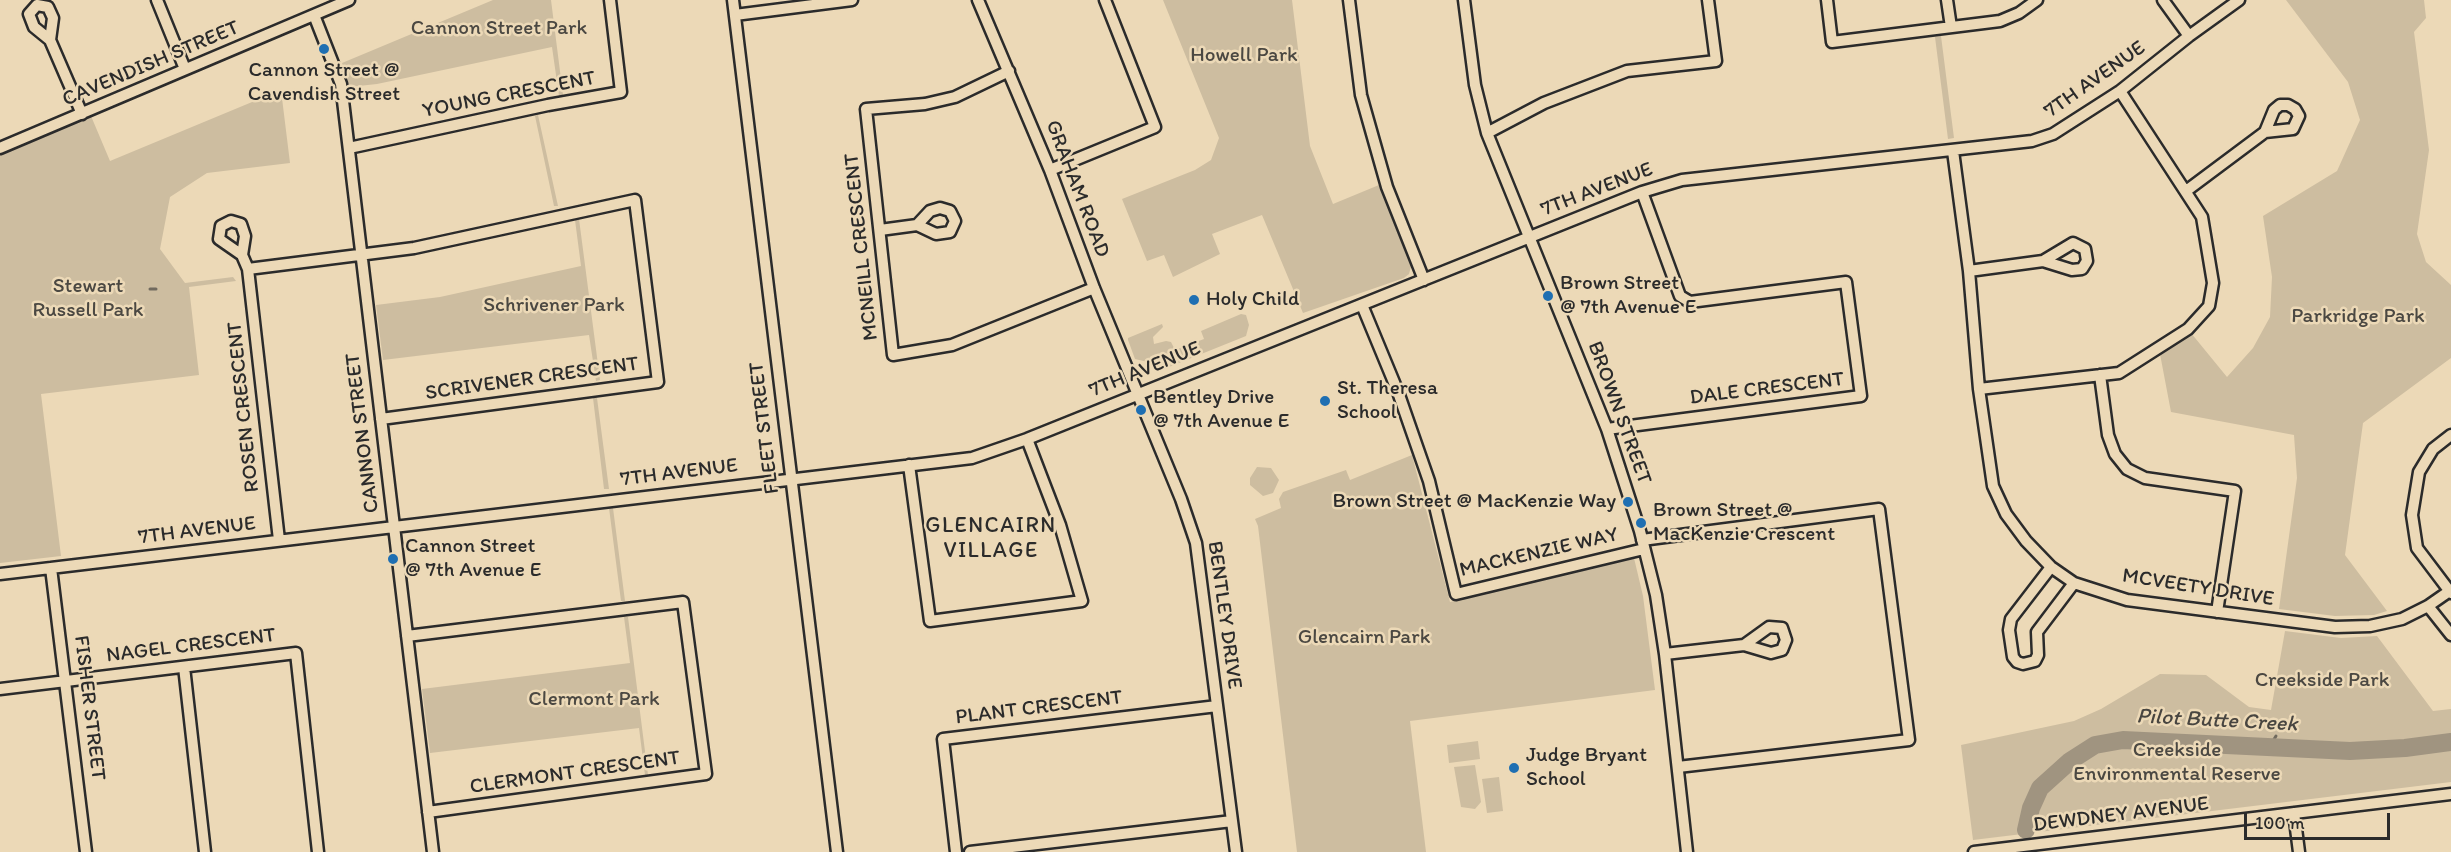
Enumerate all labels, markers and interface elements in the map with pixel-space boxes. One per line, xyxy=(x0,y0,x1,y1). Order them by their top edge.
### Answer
street label: CAVENDISH STREET xyxy=(59,15,243,113)
park label: Cannon Street Park xyxy=(411,16,587,42)
street label: 7TH AVENUE xyxy=(2039,36,2151,124)
marker: Cannon Street @ Cavendish Street xyxy=(317,42,331,56)
park label: Howell Park xyxy=(1190,43,1298,69)
place label: Cannon Street @ Cavendish Street xyxy=(248,58,400,108)
street label: YOUNG CRESCENT xyxy=(420,66,598,124)
street label: GRAHAM ROAD xyxy=(1039,117,1115,261)
street label: MCNEILL CRESCENT xyxy=(840,152,884,342)
street label: 7TH AVENUE xyxy=(1537,157,1657,223)
place label: Brown Street @ 7th Avenue E xyxy=(1560,271,1696,321)
park label: Stewart Russell Park xyxy=(33,274,143,324)
place label: Holy Child xyxy=(1206,287,1299,313)
marker: Brown Street @ 7th Avenue E xyxy=(1541,289,1555,303)
park label: Schrivener Park xyxy=(483,293,625,319)
marker: Holy Child xyxy=(1187,293,1201,307)
park label: Parkridge Park xyxy=(2291,304,2425,330)
street label: ROSEN CRESCENT xyxy=(223,320,265,494)
street label: 7TH AVENUE xyxy=(1086,336,1204,404)
street label: BROWN STREET xyxy=(1581,338,1657,488)
street label: CANNON STREET xyxy=(341,352,385,514)
street label: SCRIVENER CRESCENT xyxy=(424,352,640,406)
street label: FLEET STREET xyxy=(744,361,786,495)
street label: DALE CRESCENT xyxy=(1688,367,1846,411)
place label: St. Theresa School xyxy=(1337,376,1438,426)
place label: Bentley Drive @ 7th Avenue E xyxy=(1153,385,1289,435)
marker: St. Theresa School xyxy=(1318,394,1332,408)
marker: Bentley Drive @ 7th Avenue E xyxy=(1134,403,1148,417)
street label: 7TH AVENUE xyxy=(619,453,739,493)
place label: Brown Street @ MacKenzie Way xyxy=(1332,489,1616,515)
marker: Brown Street @ MacKenzie Way xyxy=(1621,495,1635,509)
place label: Brown Street @ MacKenzie Crescent xyxy=(1653,498,1835,548)
street label: 7TH AVENUE xyxy=(137,511,257,551)
district label: GLENCAIRN VILLAGE xyxy=(925,513,1057,564)
marker: Brown Street @ MacKenzie Crescent xyxy=(1634,516,1648,530)
street label: MACKENZIE WAY xyxy=(1457,523,1621,583)
place label: Cannon Street @ 7th Avenue E xyxy=(405,534,541,584)
street label: BENTLEY DRIVE xyxy=(1201,539,1247,691)
marker: Cannon Street @ 7th Avenue E xyxy=(386,552,400,566)
street label: MCVEETY DRIVE xyxy=(2120,564,2276,612)
street label: NAGEL CRESCENT xyxy=(105,623,277,669)
park label: Glencairn Park xyxy=(1298,625,1430,651)
street label: FISHER STREET xyxy=(68,634,110,782)
park label: Creekside Park xyxy=(2255,668,2389,694)
street label: PLANT CRESCENT xyxy=(954,685,1124,731)
park label: Clermont Park xyxy=(528,687,660,713)
water label: Pilot Butte Creek xyxy=(2136,704,2298,738)
park label: Creekside Environmental Reserve xyxy=(2073,738,2281,788)
place label: Judge Bryant School xyxy=(1526,743,1647,793)
street label: CLERMONT CRESCENT xyxy=(468,746,682,800)
marker: Judge Bryant School xyxy=(1507,761,1521,775)
street label: DEWDNEY AVENUE xyxy=(2032,792,2210,838)
scale bar xyxy=(2247,801,2392,839)
text: 100 m xyxy=(2255,812,2305,834)

